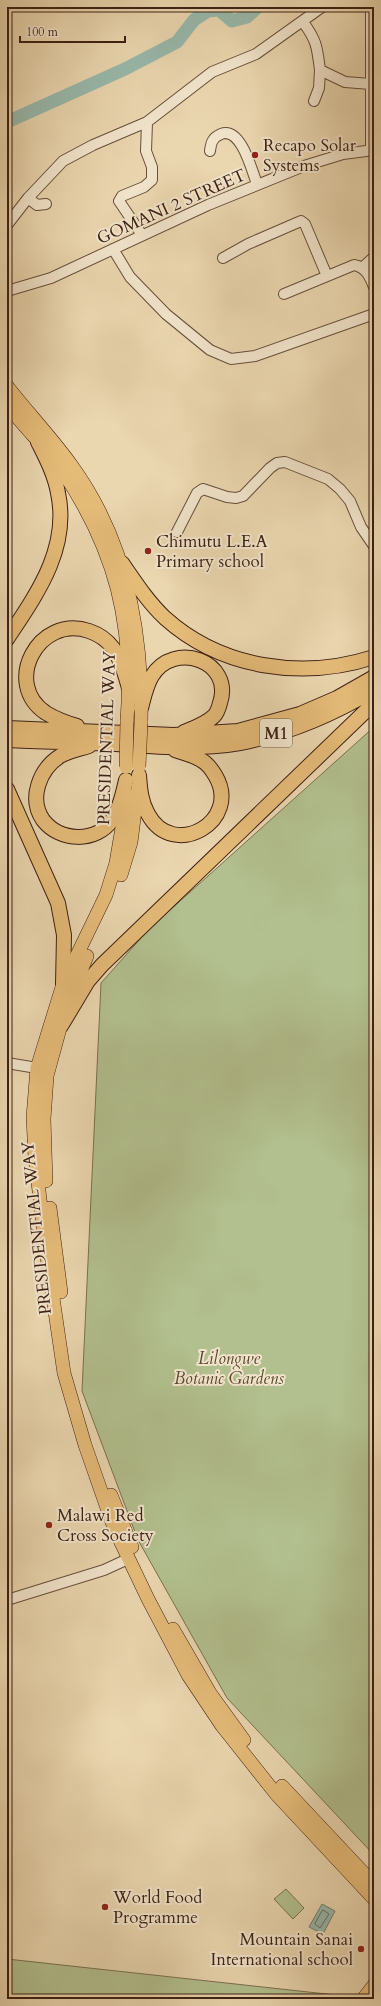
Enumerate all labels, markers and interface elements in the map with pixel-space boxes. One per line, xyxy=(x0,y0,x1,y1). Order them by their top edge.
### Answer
scale bar xyxy=(20,18,125,44)
text: 100 m xyxy=(26,24,59,40)
place label: Recapo Solar Systems xyxy=(263,134,357,177)
marker: Recapo Solar Systems xyxy=(250,150,260,160)
street label: GOMANI 2 STREET xyxy=(93,163,249,250)
place label: Chimutu L.E.A Primary school xyxy=(156,530,268,573)
marker: Chimutu L.E.A Primary school xyxy=(143,546,153,556)
street label: PRESIDENTIAL WAY xyxy=(92,650,121,825)
road number: M1 xyxy=(260,719,292,747)
street label: PRESIDENTIAL WAY xyxy=(16,1140,57,1316)
park label: Lilongwe Botanic Gardens xyxy=(174,1347,284,1390)
place label: Malawi Red Cross Society xyxy=(57,1504,154,1547)
marker: Malawi Red Cross Society xyxy=(44,1520,54,1530)
place label: World Food Programme xyxy=(112,1886,202,1929)
marker: World Food Programme xyxy=(100,1902,110,1912)
place label: Mountain Sanai International school xyxy=(211,1928,354,1971)
marker: Mountain Sanai International school xyxy=(356,1944,366,1954)

